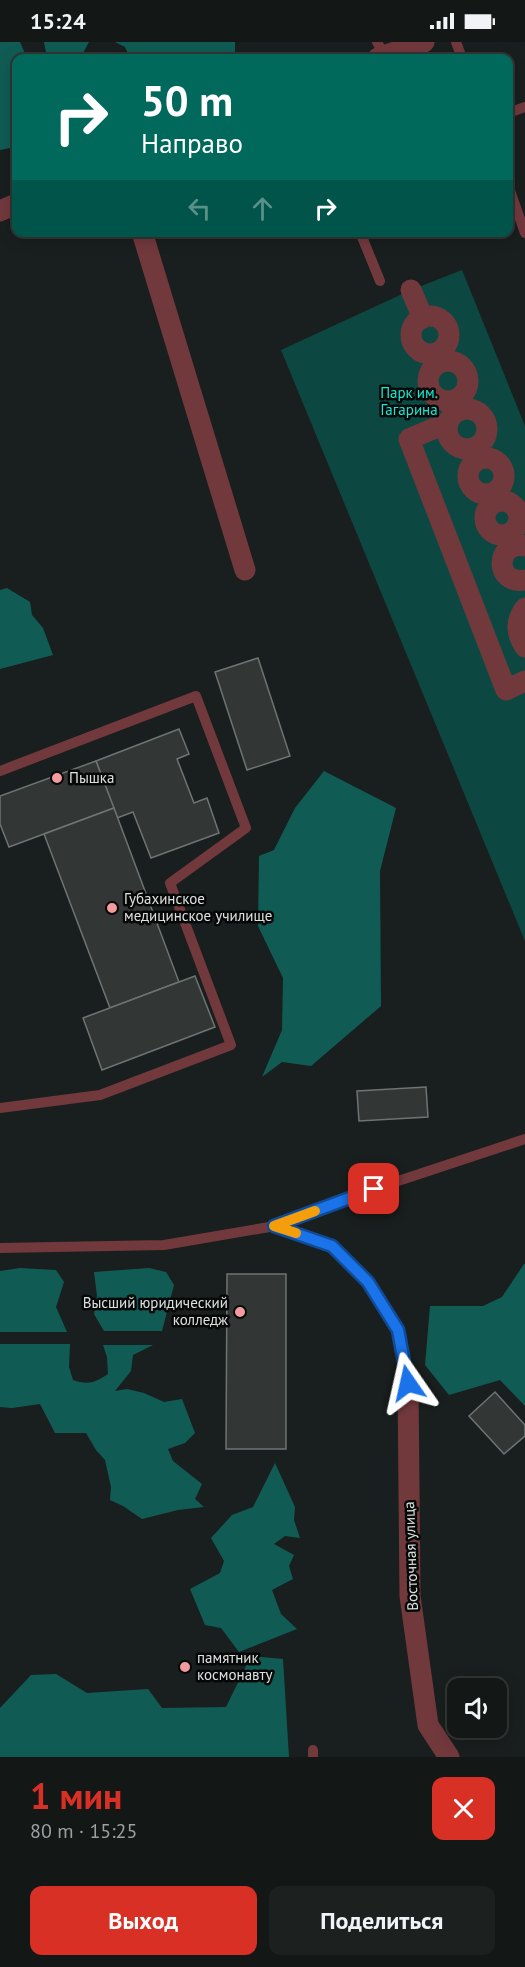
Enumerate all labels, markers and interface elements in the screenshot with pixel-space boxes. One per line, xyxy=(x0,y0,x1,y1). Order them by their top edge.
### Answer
text: 15:24 xyxy=(30,7,86,35)
text: 50 m xyxy=(141,73,233,128)
icon: right xyxy=(42,78,120,156)
text: Направо xyxy=(141,126,243,160)
icon: left xyxy=(183,192,216,225)
icon: ahead xyxy=(246,192,279,225)
icon: right xyxy=(309,192,342,225)
park label: Парк им. Гагарина xyxy=(380,383,438,419)
place label: Пышка xyxy=(69,768,114,787)
marker: Пышка xyxy=(50,771,64,785)
place label: Губахинское медицинское училище xyxy=(124,889,272,925)
marker: Губахинское медицинское училище xyxy=(105,901,119,915)
pin xyxy=(348,1163,399,1214)
icon: arrive xyxy=(357,1172,390,1205)
place label: Высший юридический колледж xyxy=(83,1293,228,1329)
marker: Высший юридический колледж xyxy=(233,1305,247,1319)
position arrow xyxy=(376,1351,440,1415)
street label: Восточная улица xyxy=(399,1501,422,1611)
place label: памятник космонавту xyxy=(197,1648,273,1684)
marker: памятник космонавту xyxy=(178,1660,192,1674)
map controls xyxy=(447,1678,507,1738)
button: sound xyxy=(447,1678,507,1738)
text: 1 мин xyxy=(30,1772,122,1819)
button: close xyxy=(432,1777,495,1840)
text: 80 m · 15:25 xyxy=(30,1818,137,1844)
button: Выход xyxy=(30,1886,257,1955)
button: Поделиться xyxy=(269,1886,495,1955)

